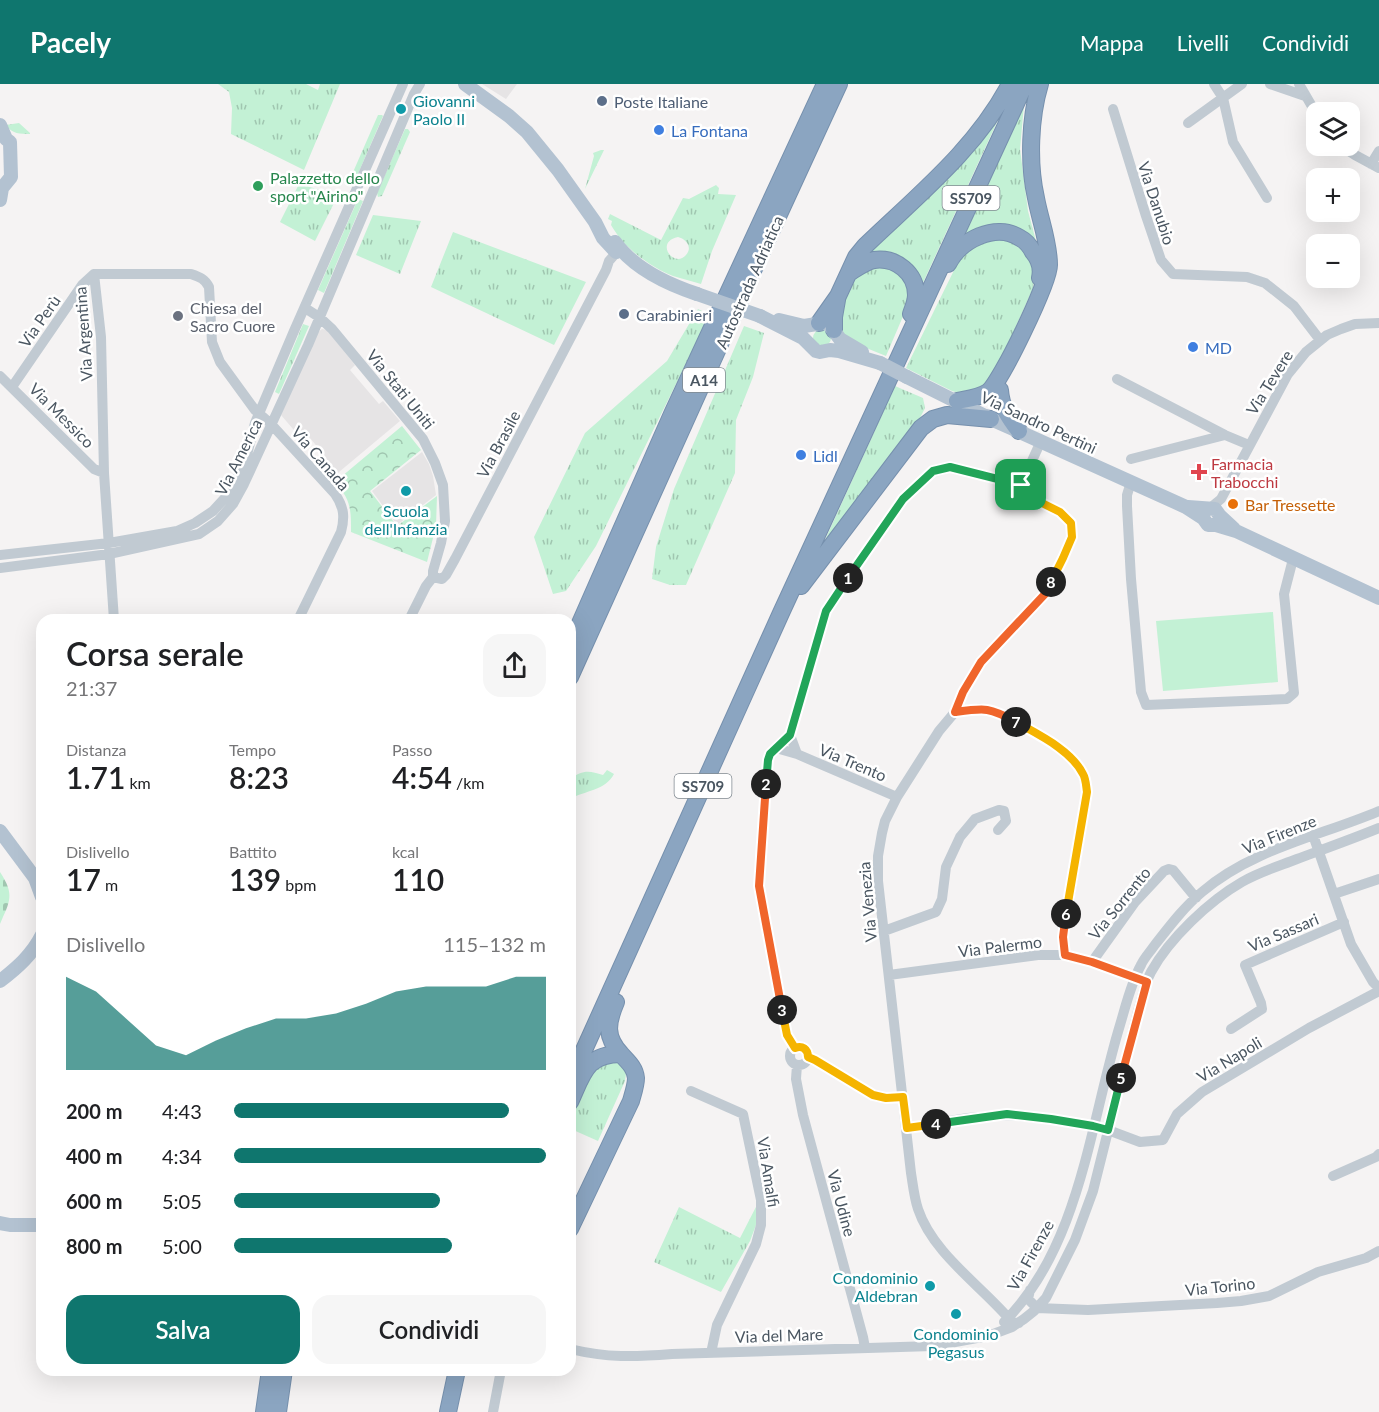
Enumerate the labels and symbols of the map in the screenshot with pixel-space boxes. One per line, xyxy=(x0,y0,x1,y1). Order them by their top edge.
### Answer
place label: Giovanni Paolo II xyxy=(413,91,475,128)
place label: Poste Italiane xyxy=(614,92,708,111)
marker: Poste Italiane xyxy=(595,94,609,108)
marker: Giovanni Paolo II xyxy=(394,102,408,116)
place label: La Fontana xyxy=(671,121,748,140)
marker: La Fontana xyxy=(652,123,666,137)
street label: Via Danubio xyxy=(1135,159,1179,247)
place label: Palazzetto dello sport "Airino" xyxy=(270,168,380,205)
marker: Palazzetto dello sport "Airino" xyxy=(251,179,265,193)
road number: SS709 xyxy=(942,186,1000,210)
street label: Autostrada Adriatica xyxy=(711,213,787,351)
street label: Via Argentina xyxy=(70,286,96,382)
street label: Via Perù xyxy=(14,291,64,351)
place label: Chiesa del Sacro Cuore xyxy=(190,298,275,335)
place label: Carabinieri xyxy=(636,305,712,324)
marker: Carabinieri xyxy=(617,307,631,321)
marker: Chiesa del Sacro Cuore xyxy=(171,309,185,323)
place label: MD xyxy=(1205,338,1232,357)
marker: MD xyxy=(1186,340,1200,354)
street label: Via Stati Uniti xyxy=(363,345,439,433)
street label: Via Tevere xyxy=(1242,346,1296,418)
road number: A14 xyxy=(683,368,725,392)
street label: Via Messico xyxy=(26,379,98,451)
street label: Via Sandro Pertini xyxy=(978,387,1100,457)
street label: Via Brasile xyxy=(472,407,524,481)
street label: Via America xyxy=(210,415,266,499)
street label: Via Canada xyxy=(288,422,354,494)
place label: Lidl xyxy=(813,446,838,465)
marker: Lidl xyxy=(794,448,808,462)
place label: Farmacia Trabocchi xyxy=(1211,454,1278,491)
pin xyxy=(995,459,1046,510)
marker: Farmacia Trabocchi xyxy=(1192,465,1206,479)
marker: Scuola dell'Infanzia xyxy=(399,484,413,498)
place label: Bar Tressette xyxy=(1245,495,1336,514)
marker: Bar Tressette xyxy=(1226,497,1240,511)
place label: Scuola dell'Infanzia xyxy=(365,501,447,538)
pin: 1 xyxy=(833,563,863,593)
pin: 8 xyxy=(1036,567,1066,597)
pin: 7 xyxy=(1001,707,1031,737)
street label: Via Trento xyxy=(816,739,890,785)
pin: 2 xyxy=(751,769,781,799)
road number: SS709 xyxy=(674,774,732,798)
street label: Via Firenze xyxy=(1239,811,1319,857)
street label: Via Venezia xyxy=(854,861,880,943)
street label: Via Sorrento xyxy=(1084,863,1154,943)
pin: 6 xyxy=(1051,899,1081,929)
street label: Via Sassari xyxy=(1245,909,1321,955)
street label: Via Palermo xyxy=(957,931,1043,961)
pin: 3 xyxy=(767,995,797,1025)
street label: Via Napoli xyxy=(1193,1032,1265,1086)
pin: 5 xyxy=(1106,1063,1136,1093)
pin: 4 xyxy=(921,1109,951,1139)
street label: Via Amalfi xyxy=(754,1135,784,1209)
street label: Via Udine xyxy=(824,1168,860,1238)
street label: Via Firenze xyxy=(1003,1216,1057,1294)
place label: Condominio Aldebran xyxy=(833,1268,918,1305)
street label: Via Torino xyxy=(1184,1273,1256,1299)
marker: Condominio Aldebran xyxy=(923,1279,937,1293)
marker: Condominio Pegasus xyxy=(949,1307,963,1321)
street label: Via del Mare xyxy=(734,1324,824,1346)
place label: Condominio Pegasus xyxy=(913,1324,999,1361)

